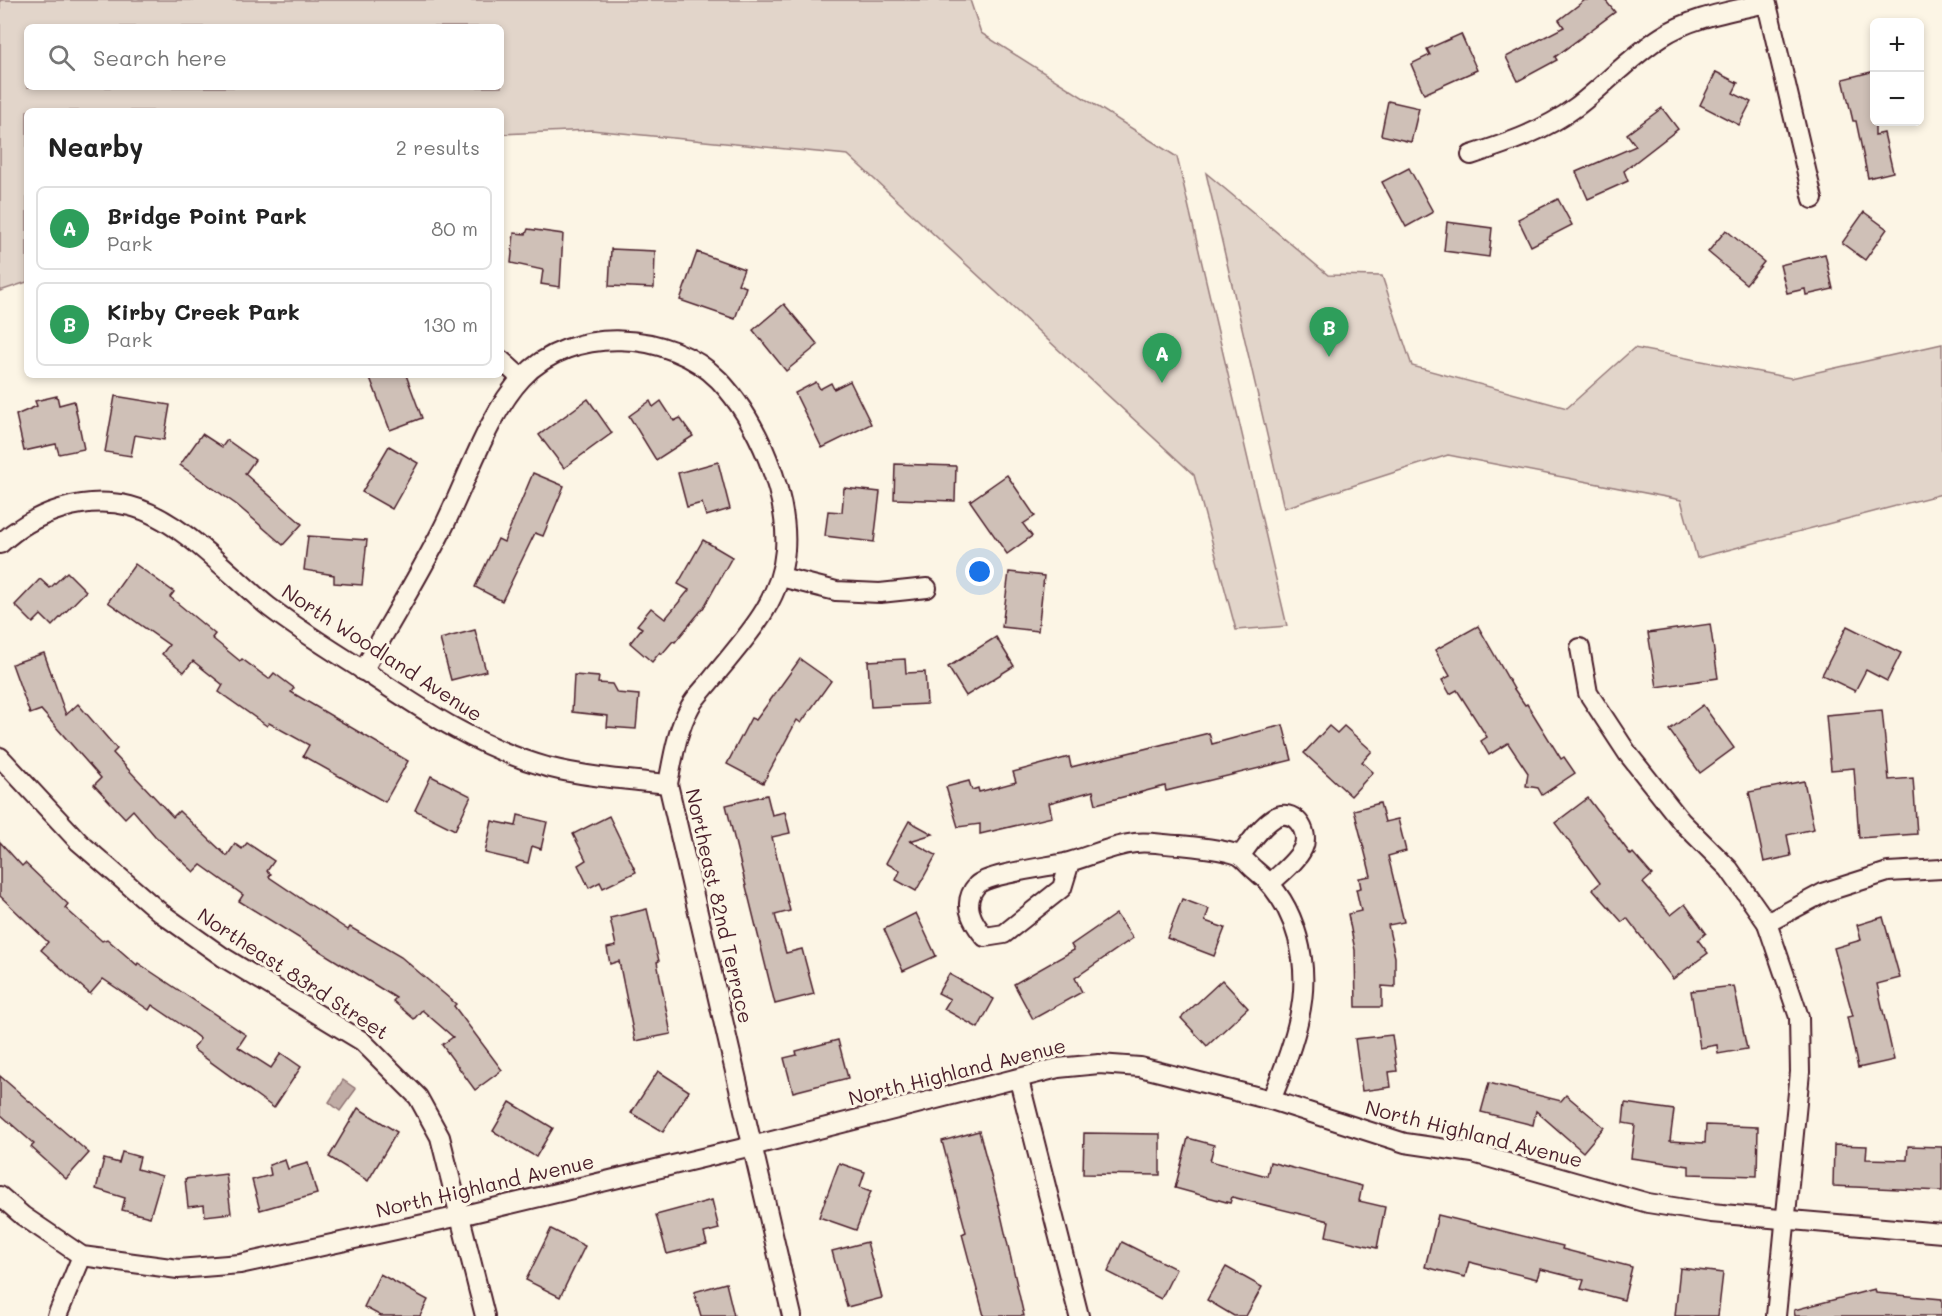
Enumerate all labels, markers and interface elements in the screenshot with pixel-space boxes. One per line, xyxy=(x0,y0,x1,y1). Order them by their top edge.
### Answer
map controls xyxy=(1870,18,1924,126)
button: + xyxy=(1870,18,1924,72)
search box xyxy=(24,24,504,90)
icon: search xyxy=(45,41,78,74)
text: Search here xyxy=(93,43,227,72)
button: − xyxy=(1870,72,1924,126)
text: Nearby xyxy=(48,130,143,164)
text: 2 results xyxy=(396,134,480,160)
text: Bridge Point Park xyxy=(107,201,307,230)
text: A xyxy=(63,215,76,241)
text: 80 m xyxy=(431,215,478,241)
text: Park xyxy=(107,230,152,256)
text: Kirby Creek Park xyxy=(107,297,300,326)
pin: B xyxy=(1310,308,1348,357)
text: B xyxy=(63,311,76,337)
text: 130 m xyxy=(423,311,478,337)
text: Park xyxy=(107,326,152,352)
pin: A xyxy=(1142,334,1182,383)
your location xyxy=(965,557,994,586)
street label: North Woodland Avenue xyxy=(277,578,488,727)
street label: Northeast 82nd Terrace xyxy=(680,786,760,1026)
street label: Northeast 83rd Street xyxy=(193,902,394,1045)
street label: North Highland Avenue xyxy=(845,1031,1068,1111)
street label: North Highland Avenue xyxy=(1363,1093,1586,1173)
street label: North Highland Avenue xyxy=(373,1147,596,1223)

